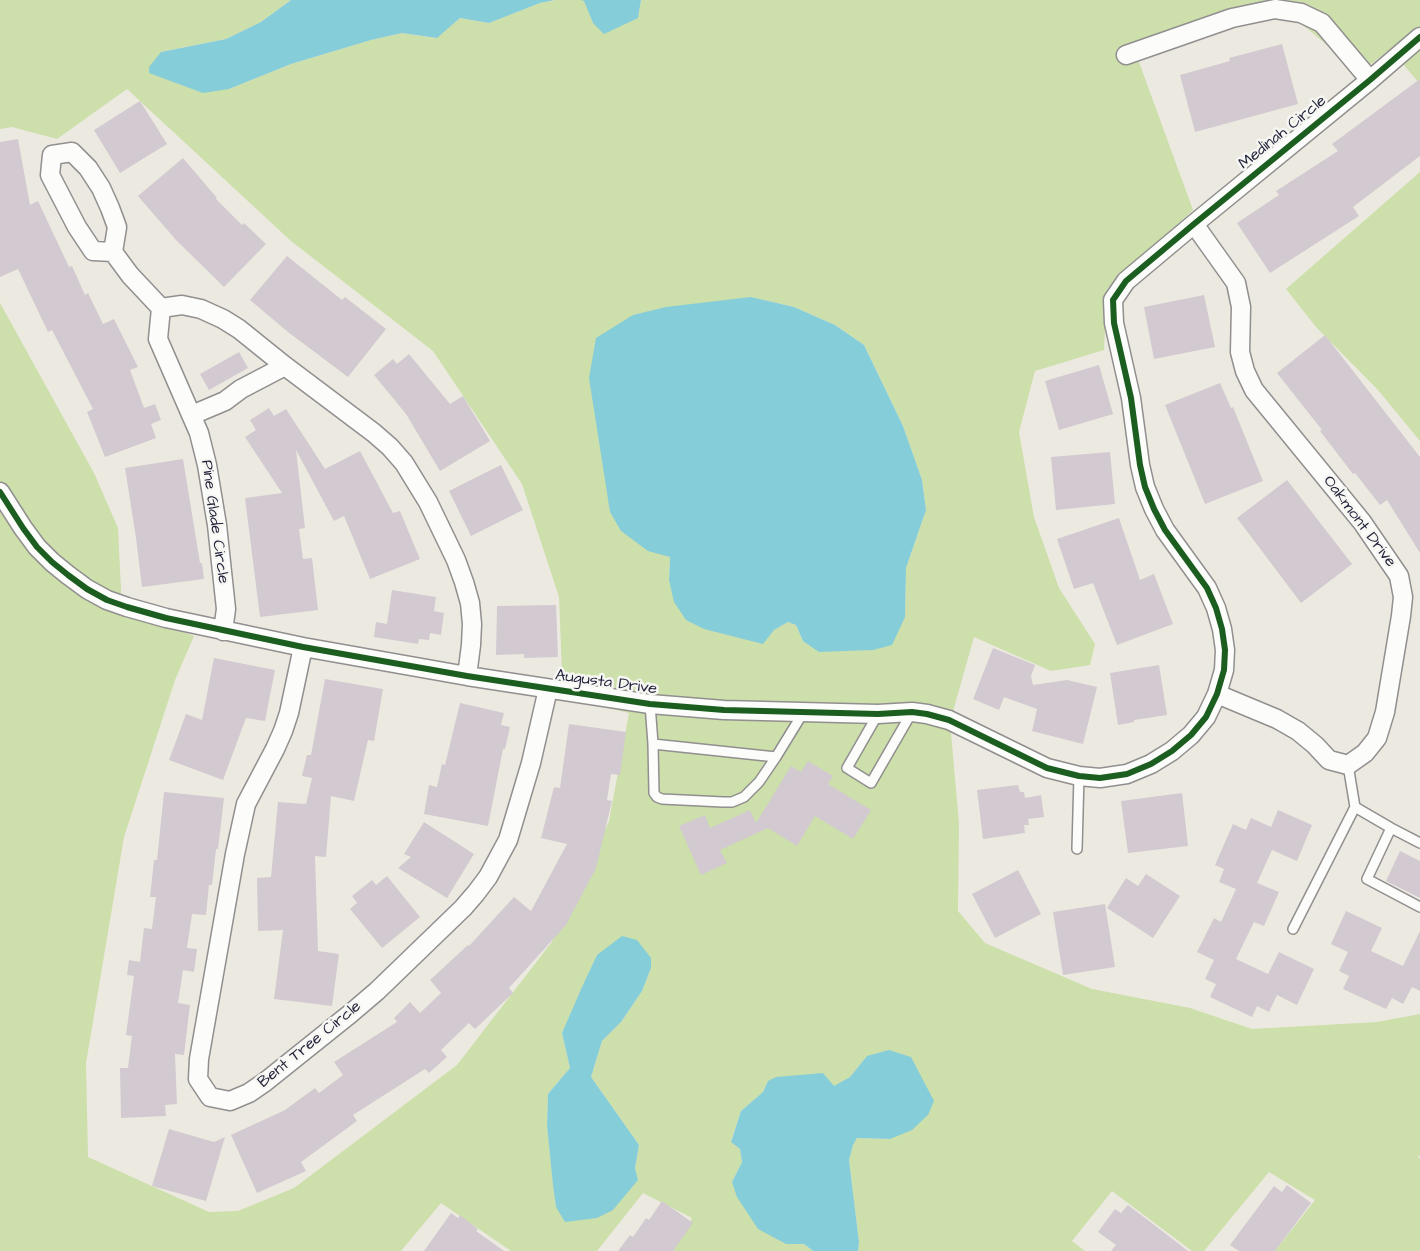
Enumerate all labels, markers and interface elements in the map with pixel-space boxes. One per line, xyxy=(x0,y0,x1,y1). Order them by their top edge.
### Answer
street label: Medinah Circle xyxy=(1235,92,1331,174)
street label: Pine Glade Circle xyxy=(196,459,232,585)
street label: Oakmont Drive xyxy=(1318,472,1400,572)
street label: Augusta Drive xyxy=(554,666,658,700)
street label: Bent Tree Circle xyxy=(254,997,366,1093)

